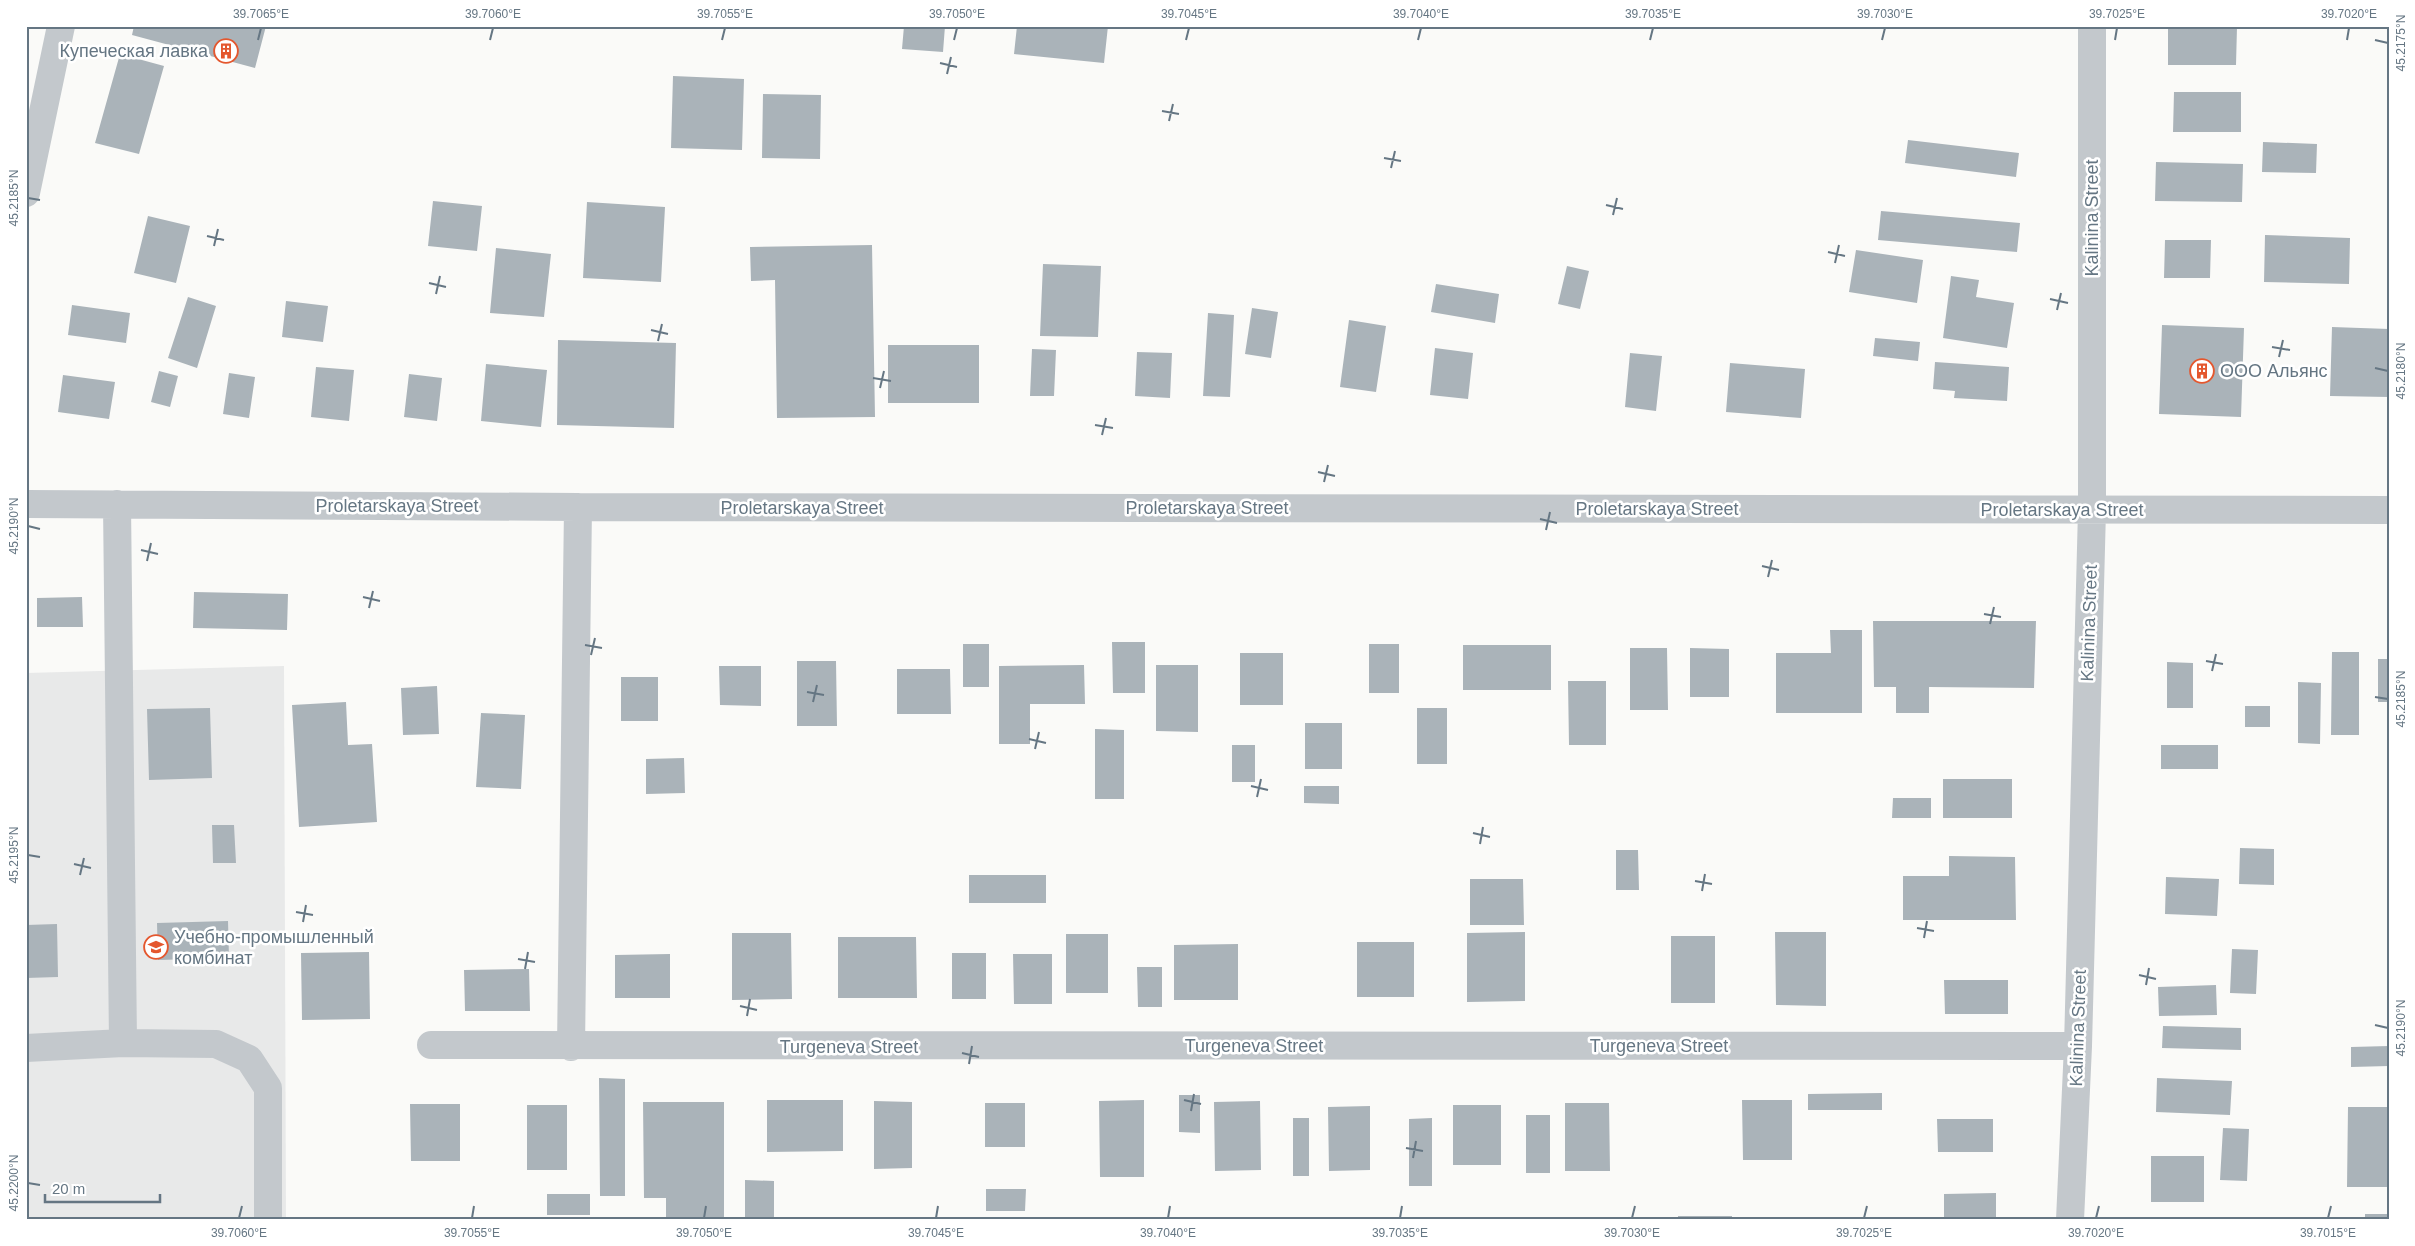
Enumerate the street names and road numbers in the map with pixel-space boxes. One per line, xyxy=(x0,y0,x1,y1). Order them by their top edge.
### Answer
street label: Kalinina Street xyxy=(2082,159,2102,277)
street label: Proletarskaya Street xyxy=(315,496,479,516)
street label: Proletarskaya Street xyxy=(720,498,884,518)
street label: Proletarskaya Street xyxy=(1125,498,1289,518)
street label: Proletarskaya Street xyxy=(1575,499,1739,519)
street label: Proletarskaya Street xyxy=(1980,500,2144,520)
street label: Kalinina Street xyxy=(2077,564,2101,682)
street label: Kalinina Street xyxy=(2066,969,2090,1087)
street label: Turgeneva Street xyxy=(1185,1036,1323,1056)
street label: Turgeneva Street xyxy=(1590,1036,1728,1056)
street label: Turgeneva Street xyxy=(780,1037,918,1057)

